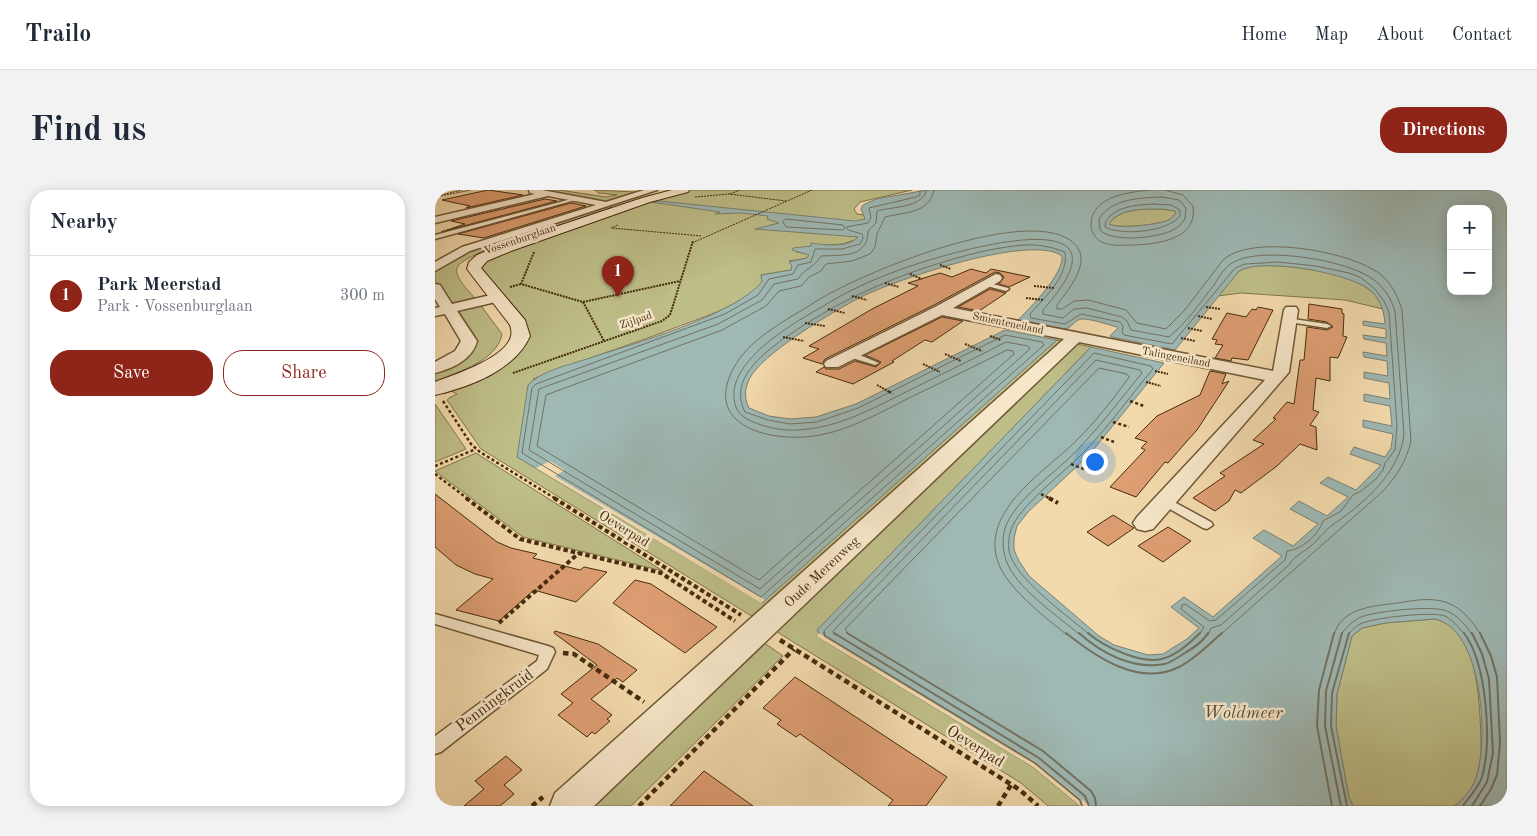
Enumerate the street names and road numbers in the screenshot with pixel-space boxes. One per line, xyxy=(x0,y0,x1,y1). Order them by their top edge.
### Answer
street label: Vossenburglaan xyxy=(483,223,557,257)
street label: Zijlpad xyxy=(618,310,654,332)
street label: Smienteneiland xyxy=(971,311,1045,337)
street label: Talingeneiland xyxy=(1141,346,1211,370)
street label: Oeverpad xyxy=(596,508,652,550)
street label: Oude Merenweg xyxy=(782,533,863,610)
street label: Penningkruid xyxy=(453,667,537,735)
street label: Oeverpad xyxy=(943,723,1007,771)

